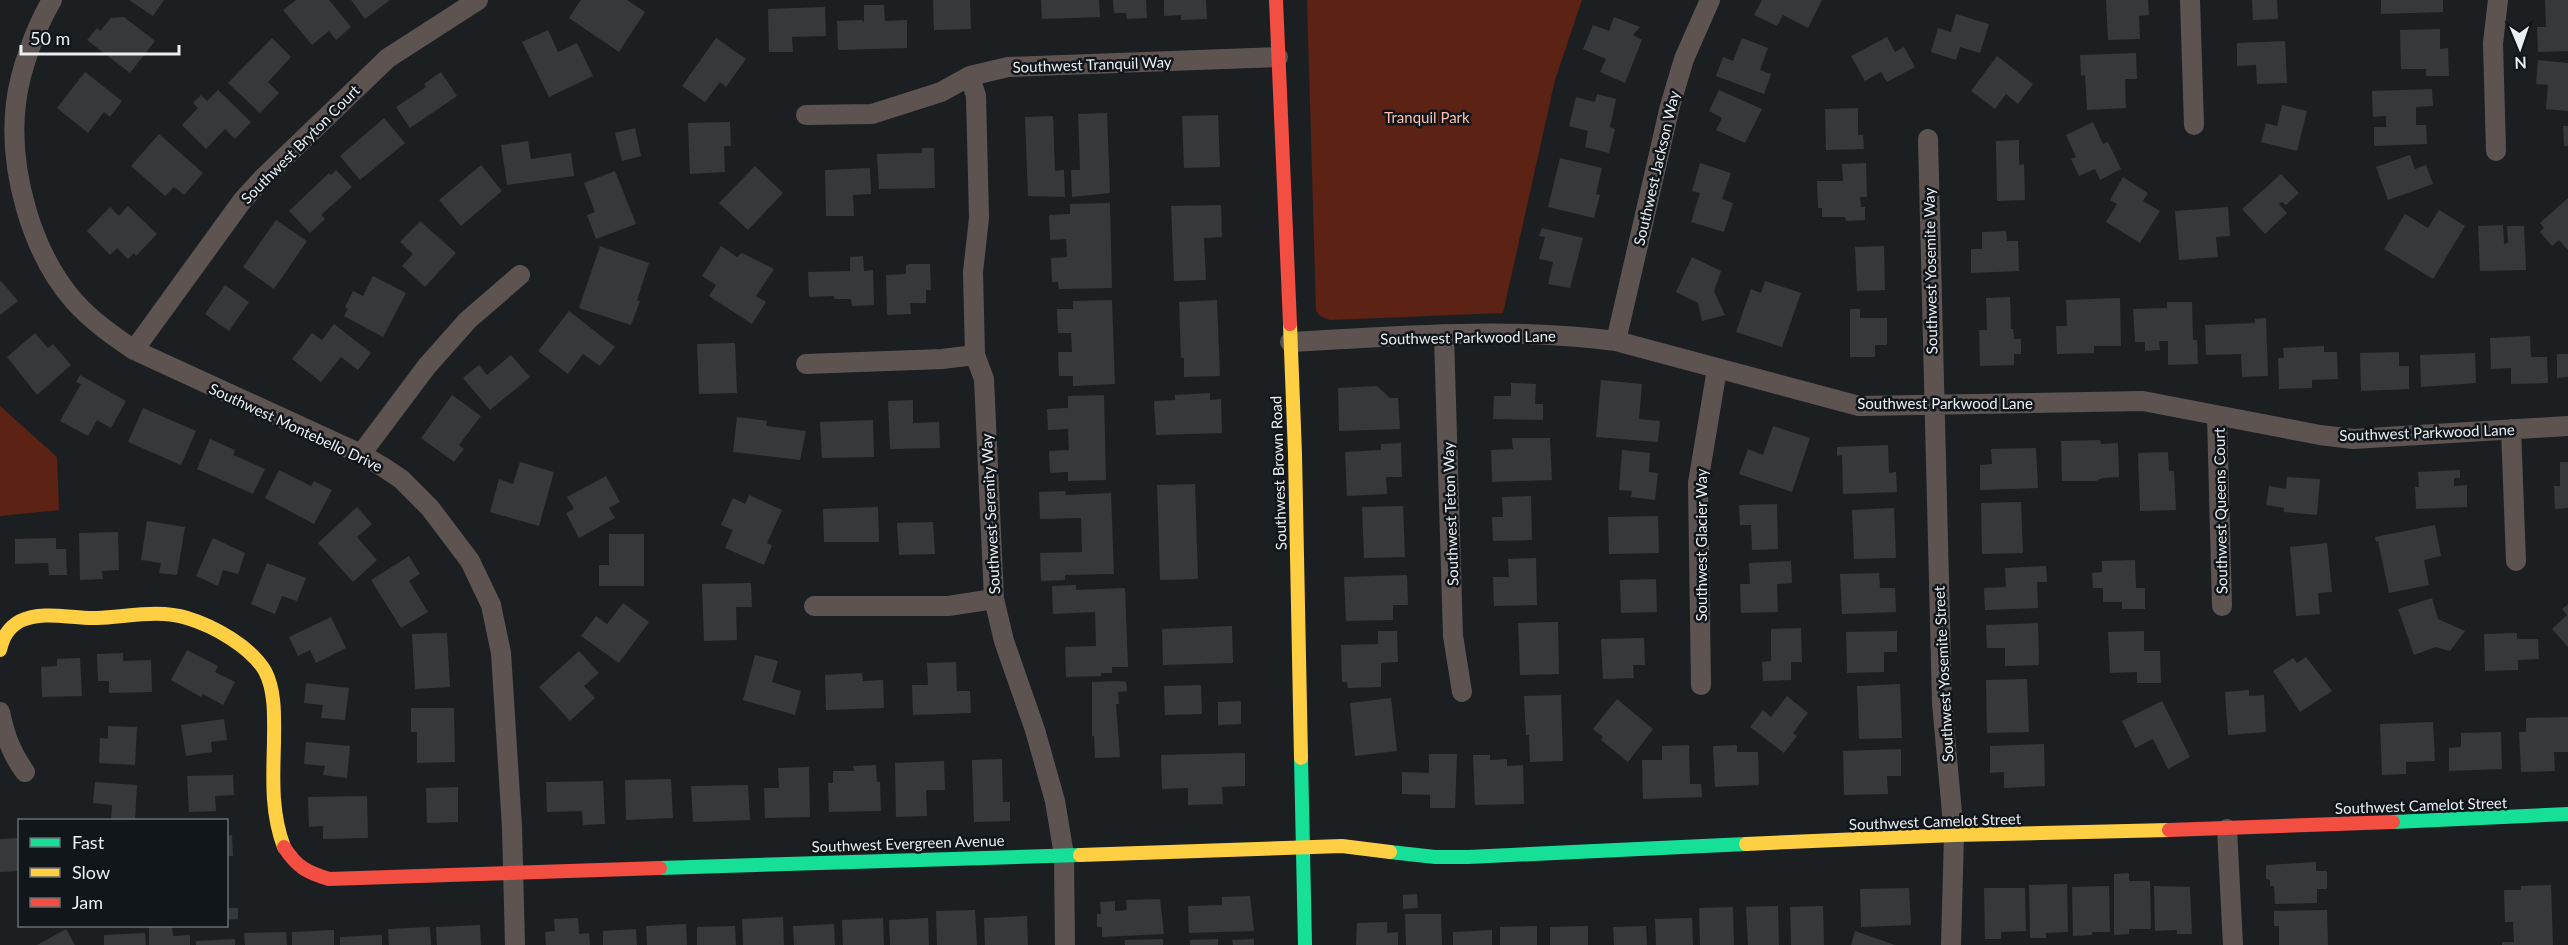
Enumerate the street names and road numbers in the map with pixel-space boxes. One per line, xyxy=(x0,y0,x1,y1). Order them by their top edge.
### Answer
street label: Southwest Tranquil Way xyxy=(1012,52,1172,76)
street label: Southwest Bryton Court xyxy=(237,81,363,207)
street label: Southwest Jackson Way xyxy=(1629,88,1683,247)
street label: Southwest Yosemite Way xyxy=(1920,187,1940,354)
street label: Southwest Parkwood Lane xyxy=(1380,326,1556,348)
street label: Southwest Montebello Drive xyxy=(206,379,386,475)
street label: Southwest Parkwood Lane xyxy=(1857,394,2033,412)
street label: Southwest Brown Road xyxy=(1266,396,1290,550)
street label: Southwest Parkwood Lane xyxy=(2339,420,2515,444)
street label: Southwest Queens Court xyxy=(2210,427,2230,594)
street label: Southwest Serenity Way xyxy=(977,433,1003,595)
street label: Southwest Teton Way xyxy=(1438,441,1462,586)
street label: Southwest Glacier Way xyxy=(1692,468,1710,622)
street label: Southwest Yosemite Street xyxy=(1929,585,1957,763)
street label: Southwest Camelot Street xyxy=(2335,793,2508,817)
street label: Southwest Camelot Street xyxy=(1849,809,2022,833)
street label: Southwest Evergreen Avenue xyxy=(811,831,1005,855)

